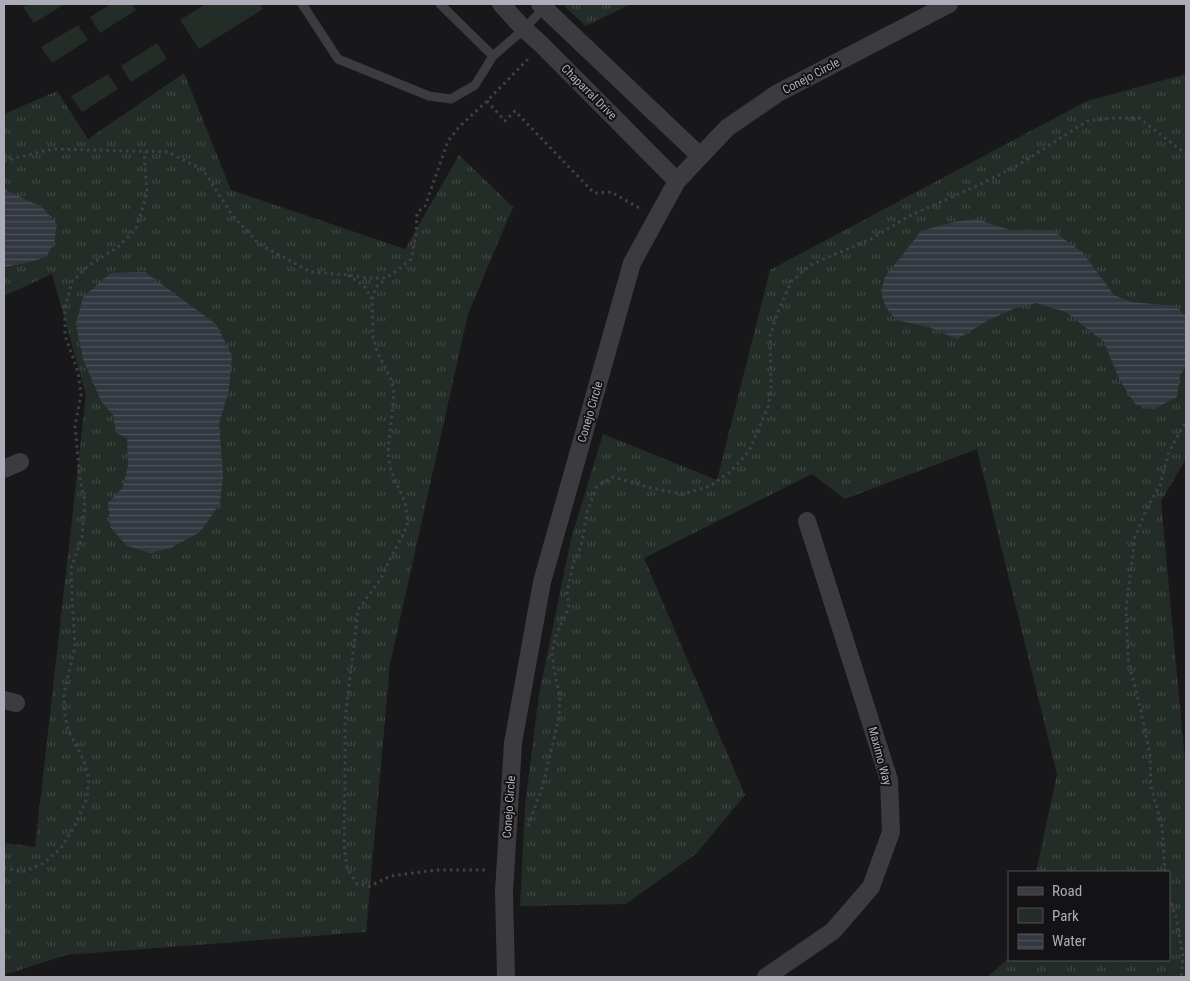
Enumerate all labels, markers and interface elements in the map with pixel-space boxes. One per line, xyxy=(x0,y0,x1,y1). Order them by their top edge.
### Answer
street label: Conejo Circle xyxy=(780,55,842,97)
street label: Chaparral Drive xyxy=(558,61,620,123)
street label: Conejo Circle xyxy=(575,380,605,444)
street label: Maximo Way xyxy=(865,725,895,787)
street label: Conejo Circle xyxy=(500,775,518,839)
legend xyxy=(1008,871,1170,961)
text: Road xyxy=(1052,882,1082,900)
text: Park xyxy=(1052,907,1079,925)
text: Water xyxy=(1052,932,1087,950)

